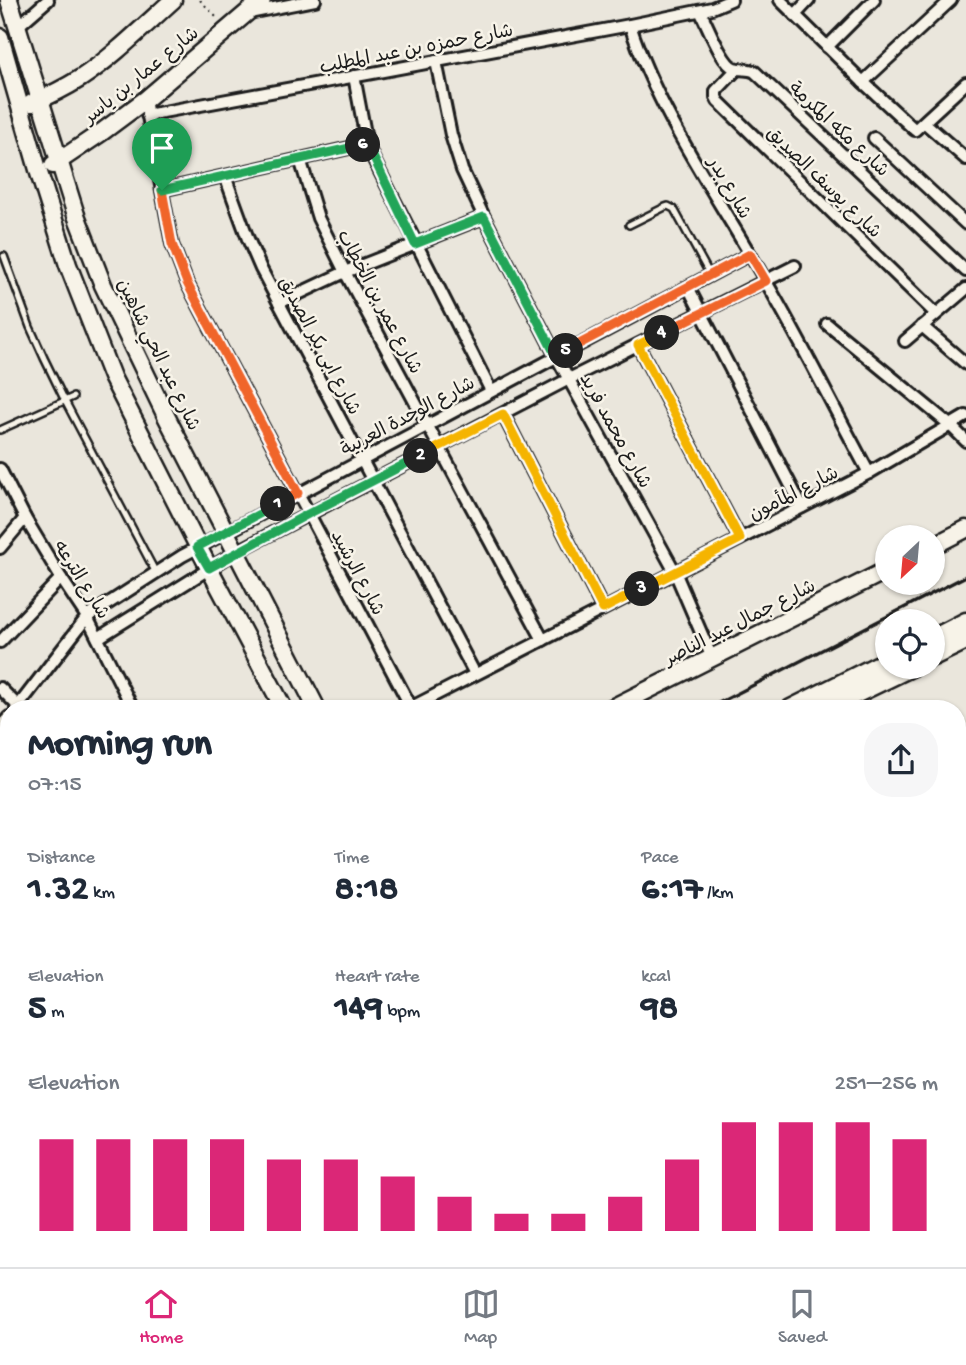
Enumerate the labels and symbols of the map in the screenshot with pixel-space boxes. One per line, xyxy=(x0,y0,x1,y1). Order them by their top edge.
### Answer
street label: شارع حمزه بن عبد المطلب xyxy=(318,20,515,81)
street label: شارع عمار بن ياسر xyxy=(78,23,205,132)
street label: شارع مكه المكرمة xyxy=(782,78,893,183)
pin xyxy=(132,118,192,190)
street label: شارع يوسف الصديق xyxy=(760,123,885,244)
pin: 6 xyxy=(346,128,380,162)
street label: شارع بدر xyxy=(700,152,755,224)
street label: شارع عمر بن الخطاب xyxy=(330,227,426,379)
street label: شارع ابى بكر الصديق xyxy=(272,274,364,420)
street label: شارع عبد الحي شاهين xyxy=(108,276,204,436)
pin: 4 xyxy=(644,316,680,350)
pin: 5 xyxy=(548,334,584,368)
street label: شارع محمد فريد xyxy=(573,370,655,493)
street label: شارع الوحدة العربية xyxy=(338,373,480,463)
pin: 2 xyxy=(404,438,438,474)
street label: شارع المأمون xyxy=(745,461,843,528)
pin: 1 xyxy=(260,486,296,522)
north arrow xyxy=(875,525,945,595)
street label: شارع الرشيد xyxy=(324,527,388,620)
street label: شارع الترعه xyxy=(47,537,113,625)
pin: 3 xyxy=(624,572,660,606)
street label: شارع جمال عبد الناصر xyxy=(659,576,820,673)

